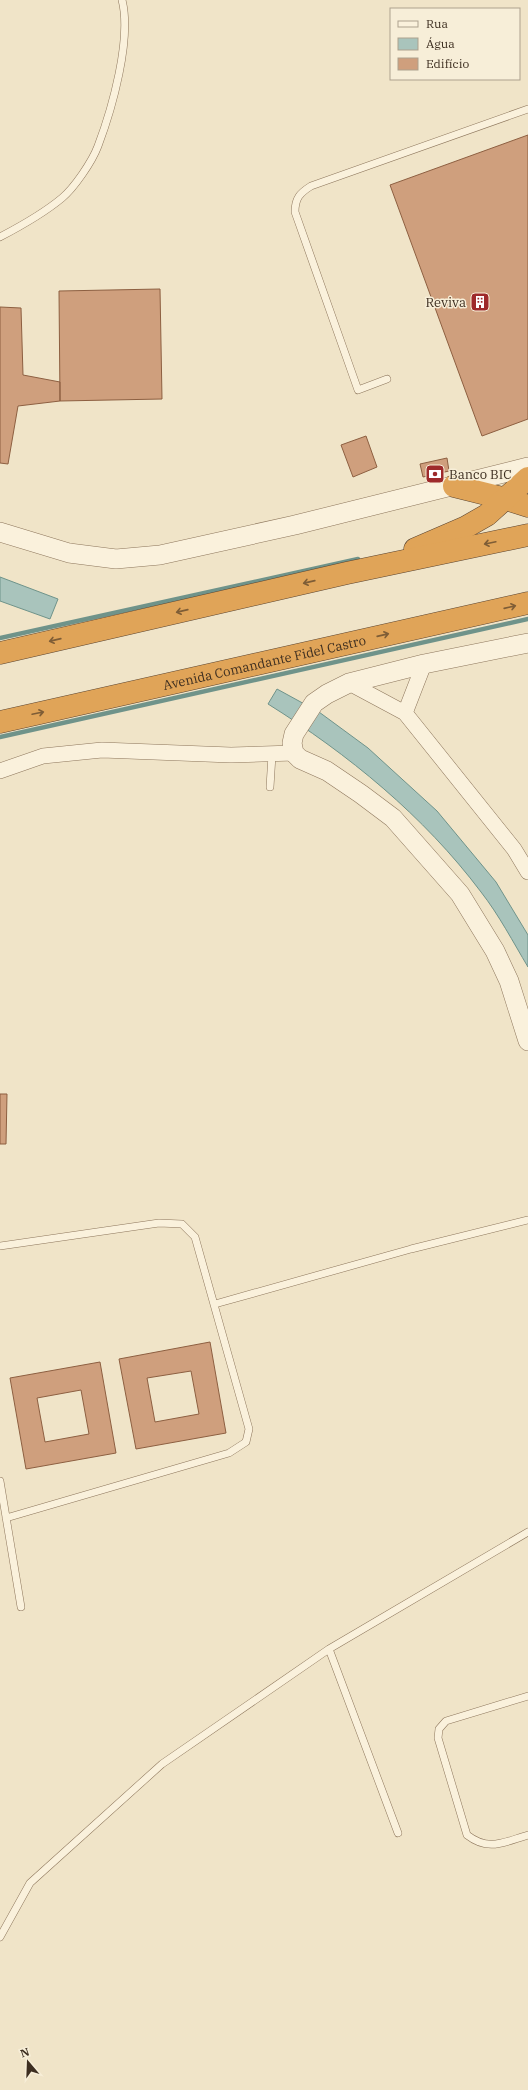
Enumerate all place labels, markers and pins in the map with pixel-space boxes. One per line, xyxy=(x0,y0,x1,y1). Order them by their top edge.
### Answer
building icon: Reviva xyxy=(469,291,491,313)
place label: Reviva xyxy=(426,294,466,311)
bank icon: Banco BIC xyxy=(424,463,446,485)
place label: Banco BIC xyxy=(449,466,512,483)

